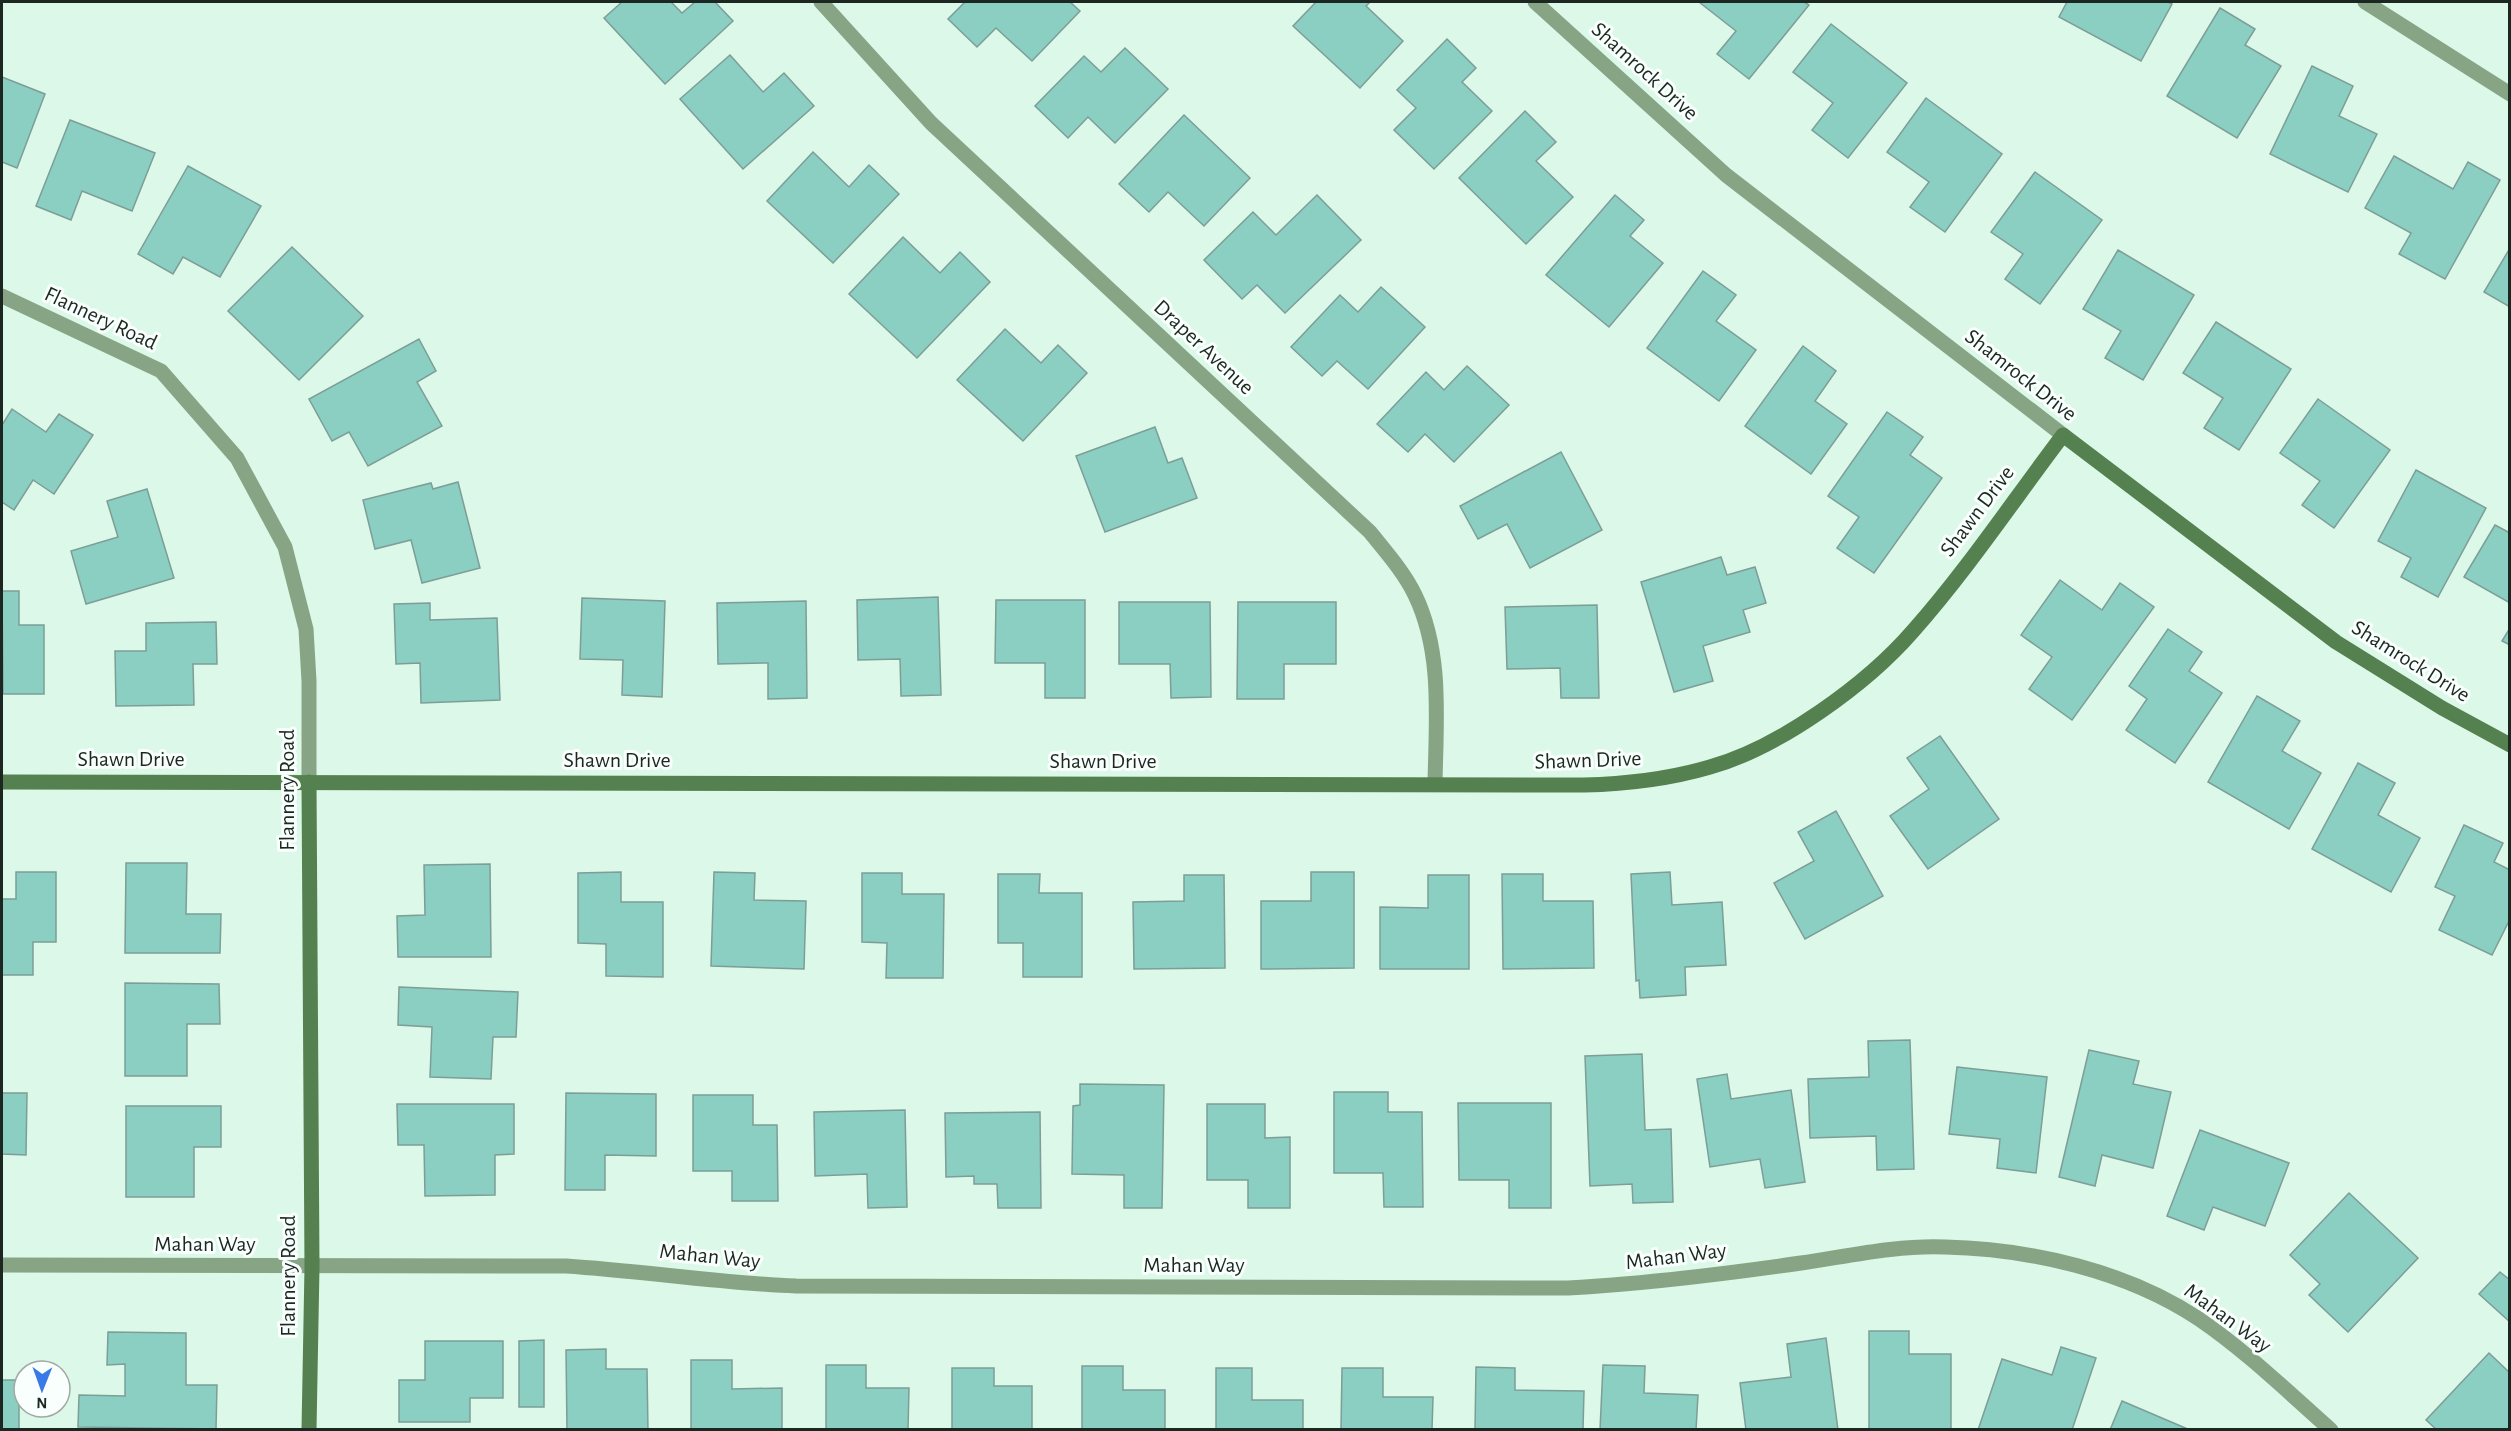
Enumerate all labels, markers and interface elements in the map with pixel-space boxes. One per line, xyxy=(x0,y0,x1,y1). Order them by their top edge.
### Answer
street label: Shamrock Drive xyxy=(1588,18,1702,124)
street label: Flannery Road xyxy=(41,282,161,354)
street label: Draper Avenue xyxy=(1150,295,1258,399)
street label: Shamrock Drive xyxy=(1961,325,2081,425)
street label: Shawn Drive xyxy=(1936,462,2018,560)
street label: Shamrock Drive xyxy=(2348,616,2474,706)
street label: Flannery Road xyxy=(276,729,298,851)
street label: Shawn Drive xyxy=(1534,747,1642,773)
street label: Shawn Drive xyxy=(77,748,185,770)
street label: Shawn Drive xyxy=(563,749,671,771)
street label: Shawn Drive xyxy=(1049,750,1157,772)
street label: Flannery Road xyxy=(277,1215,299,1337)
street label: Mahan Way xyxy=(154,1233,256,1255)
street label: Mahan Way xyxy=(1624,1239,1728,1273)
street label: Mahan Way xyxy=(658,1240,762,1272)
street label: Mahan Way xyxy=(1143,1254,1245,1276)
street label: Mahan Way xyxy=(2181,1279,2276,1357)
north arrow xyxy=(12,1359,72,1419)
text: N xyxy=(36,1395,47,1411)

